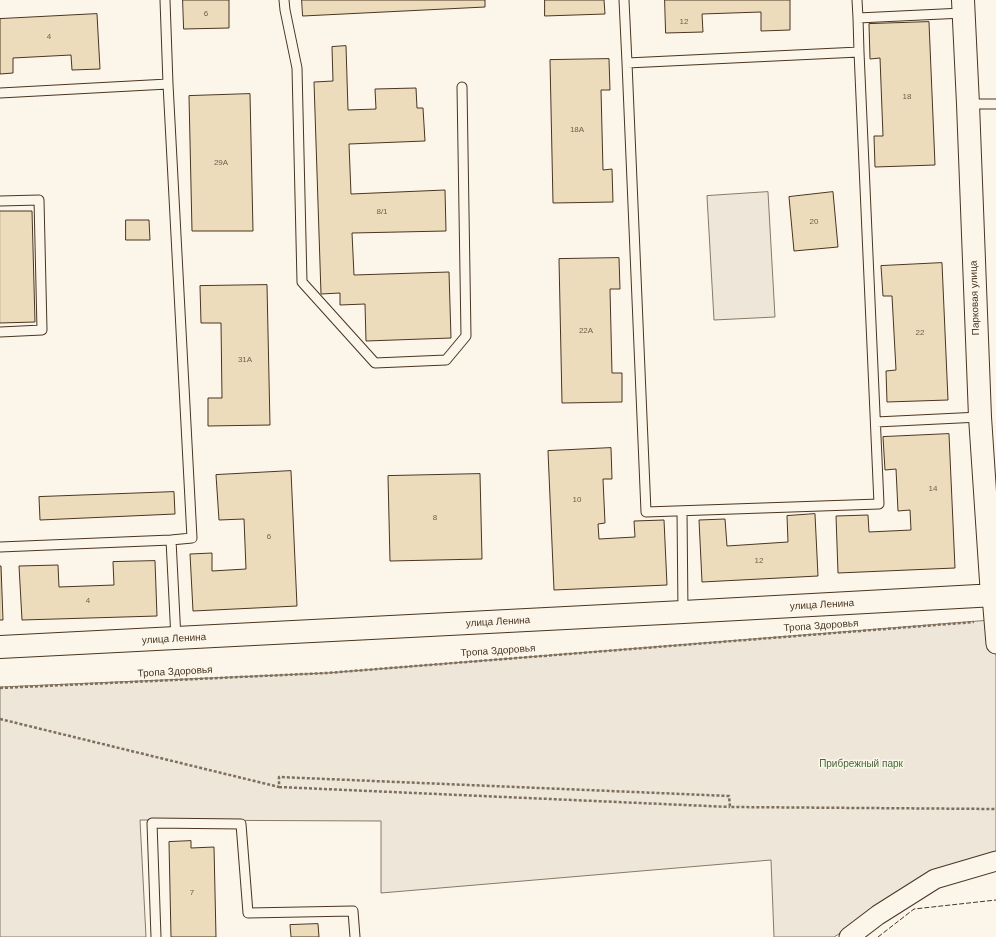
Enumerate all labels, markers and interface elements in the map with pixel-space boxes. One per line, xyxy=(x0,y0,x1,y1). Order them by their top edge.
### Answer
house number: 6 xyxy=(204,9,208,19)
house number: 12 xyxy=(680,17,688,27)
house number: 4 xyxy=(47,32,51,42)
house number: 18 xyxy=(903,92,911,102)
house number: 18А xyxy=(570,125,584,135)
house number: 29А xyxy=(214,158,228,168)
house number: 8/1 xyxy=(376,207,388,217)
house number: 20 xyxy=(810,217,818,227)
street label: Парковая улица xyxy=(968,260,982,336)
house number: 22А xyxy=(579,326,593,336)
house number: 22 xyxy=(916,328,924,338)
house number: 31А xyxy=(238,355,252,365)
house number: 14 xyxy=(929,484,937,494)
house number: 10 xyxy=(573,495,581,505)
house number: 8 xyxy=(433,513,437,523)
house number: 6 xyxy=(267,532,271,542)
house number: 12 xyxy=(755,556,763,566)
house number: 4 xyxy=(86,596,90,606)
street label: улица Ленина xyxy=(789,597,855,613)
street label: улица Ленина xyxy=(465,614,531,630)
street label: Тропа Здоровья xyxy=(783,617,859,635)
street label: улица Ленина xyxy=(141,631,207,647)
street label: Тропа Здоровья xyxy=(460,642,536,660)
street label: Тропа Здоровья xyxy=(137,664,213,680)
park label: Прибрежный парк xyxy=(819,758,903,770)
house number: 7 xyxy=(190,888,194,898)

